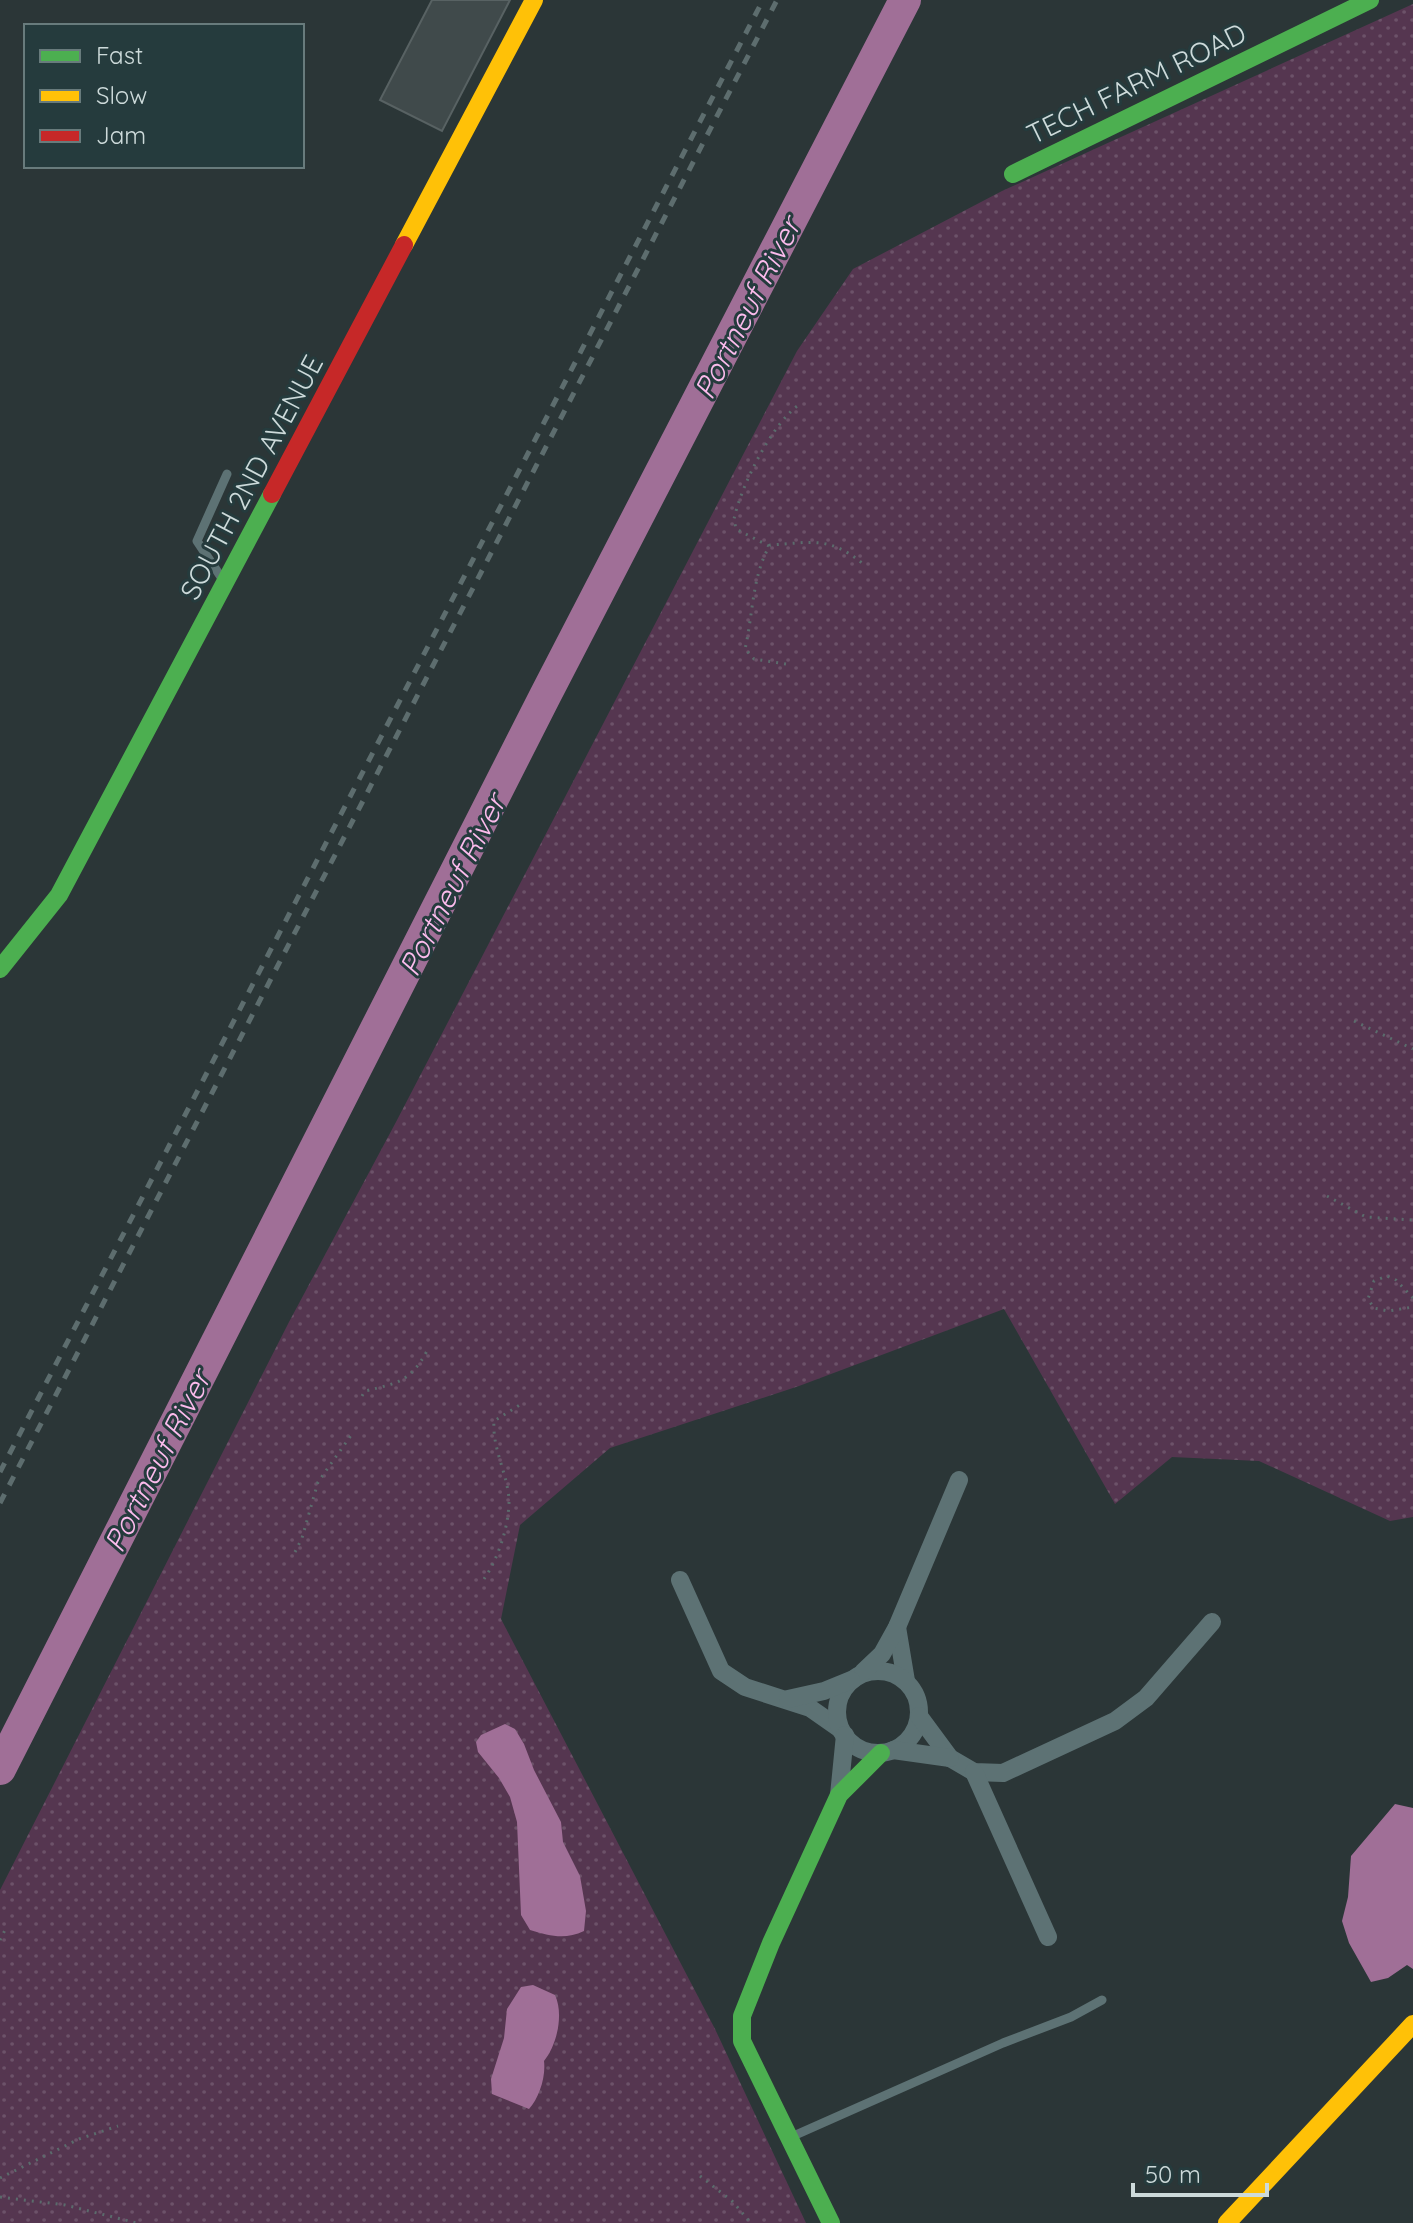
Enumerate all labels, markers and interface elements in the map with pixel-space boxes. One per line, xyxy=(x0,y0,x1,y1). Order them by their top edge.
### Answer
street label: TECH FARM ROAD xyxy=(1021,15,1251,151)
legend xyxy=(24,24,304,168)
text: Fast xyxy=(96,40,143,70)
text: Slow xyxy=(96,80,147,110)
text: Jam xyxy=(96,120,146,150)
water label: Portneuf River xyxy=(685,208,811,405)
street label: SOUTH 2ND AVENUE xyxy=(172,349,330,605)
water label: Portneuf River xyxy=(390,785,516,982)
water label: Portneuf River xyxy=(95,1361,221,1558)
scale bar xyxy=(1133,2147,1267,2197)
text: 50 m xyxy=(1145,2159,1201,2189)

